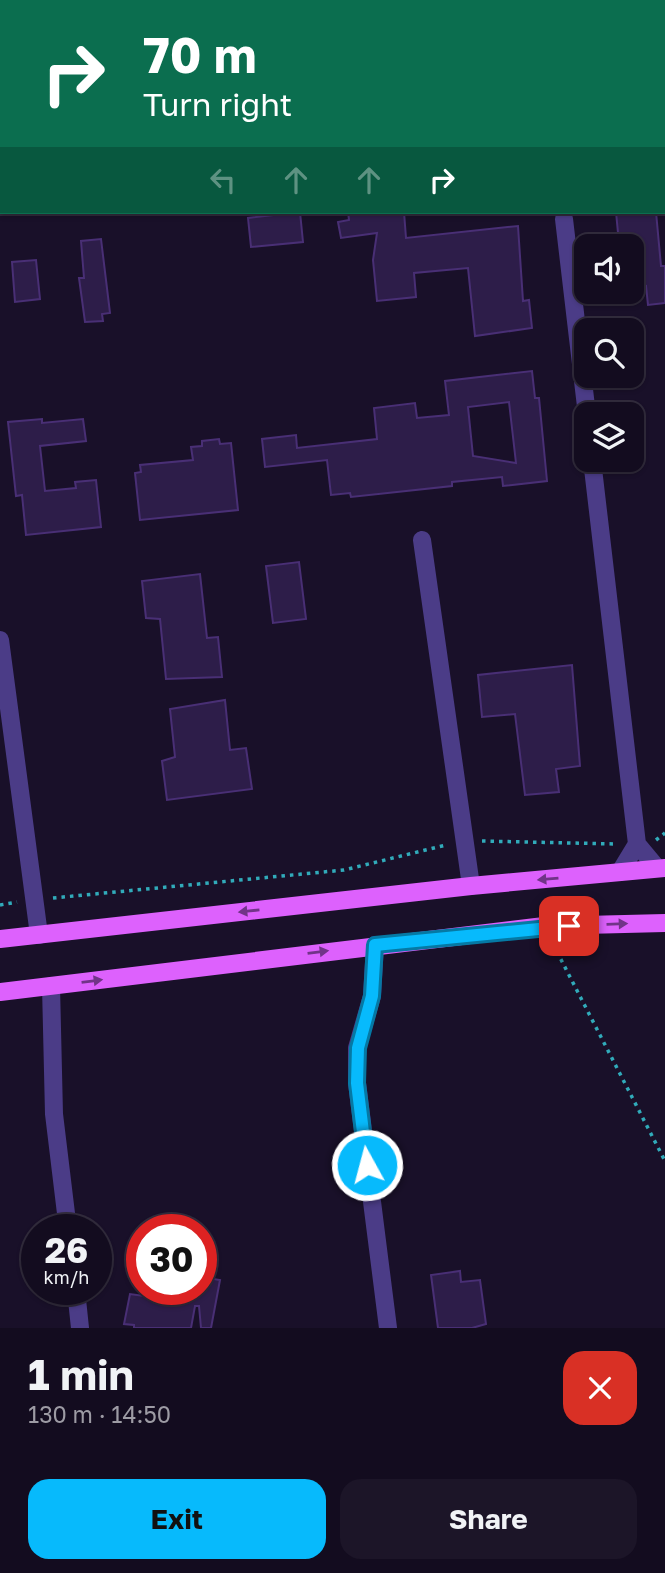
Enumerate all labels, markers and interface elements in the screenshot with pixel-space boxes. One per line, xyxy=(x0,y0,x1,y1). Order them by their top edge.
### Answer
text: 70 m xyxy=(143,25,257,84)
icon: right xyxy=(28,28,119,119)
text: Turn right xyxy=(143,85,292,123)
icon: left xyxy=(204,161,242,199)
icon: ahead xyxy=(277,161,315,199)
icon: ahead xyxy=(350,161,388,199)
icon: right xyxy=(423,161,461,199)
map controls xyxy=(574,234,644,472)
button: sound xyxy=(574,234,644,304)
button: search xyxy=(574,318,644,388)
button: layers xyxy=(574,402,644,472)
one-way arrow xyxy=(537,874,559,885)
pin xyxy=(539,896,599,956)
one-way arrow xyxy=(238,906,260,917)
icon: arrive xyxy=(550,907,588,945)
one-way arrow xyxy=(607,919,629,930)
one-way arrow xyxy=(307,947,329,958)
one-way arrow xyxy=(81,976,103,987)
position arrow xyxy=(330,1128,404,1202)
speed limit sign: 30 xyxy=(126,1214,217,1305)
text: 26 xyxy=(45,1229,88,1271)
text: km/h xyxy=(44,1266,89,1288)
text: 1 min xyxy=(28,1349,134,1399)
button: close xyxy=(563,1351,637,1425)
text: 130 m · 14:50 xyxy=(28,1400,171,1428)
button: Exit xyxy=(28,1479,326,1559)
button: Share xyxy=(340,1479,637,1559)

